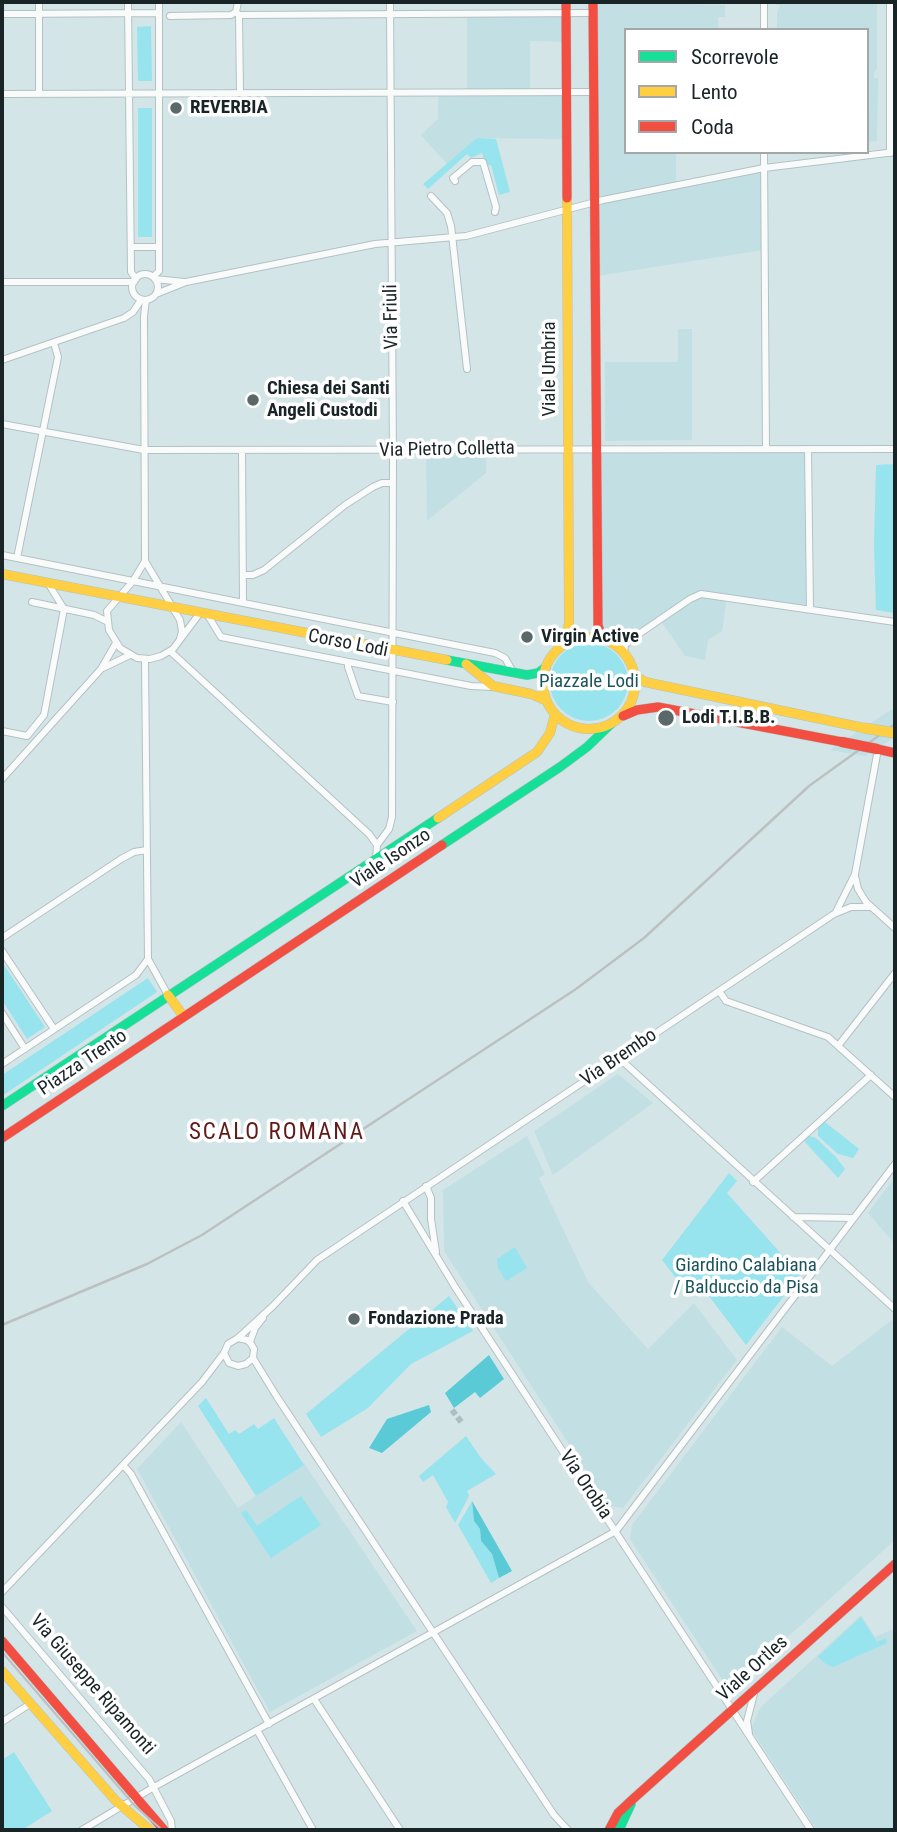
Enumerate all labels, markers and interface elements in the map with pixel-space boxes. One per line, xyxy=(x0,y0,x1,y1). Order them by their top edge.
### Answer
legend xyxy=(624,28,869,154)
text: Scorrevole xyxy=(691,45,778,69)
text: Lento xyxy=(691,80,738,104)
place label: REVERBIA xyxy=(190,97,268,119)
marker: REVERBIA xyxy=(168,100,184,116)
text: Coda xyxy=(691,115,734,139)
street label: Via Friuli xyxy=(380,284,404,350)
street label: Viale Umbria xyxy=(539,321,561,417)
place label: Chiesa dei Santi Angeli Custodi xyxy=(267,378,390,422)
marker: Chiesa dei Santi Angeli Custodi xyxy=(245,392,261,408)
street label: Via Pietro Colletta xyxy=(379,437,515,463)
street label: Corso Lodi xyxy=(306,625,390,663)
place label: Virgin Active xyxy=(541,626,639,648)
marker: Virgin Active xyxy=(519,629,535,645)
park label: Piazzale Lodi xyxy=(539,671,639,693)
place label: Lodi T.I.B.B. xyxy=(682,707,776,729)
marker: Lodi T.I.B.B. xyxy=(656,708,676,728)
street label: Viale Isonzo xyxy=(347,824,435,894)
street label: Via Brembo xyxy=(577,1024,661,1092)
street label: Piazza Trento xyxy=(34,1025,132,1101)
district label: SCALO ROMANA xyxy=(190,1119,364,1147)
park label: Giardino Calabiana / Balduccio da Pisa xyxy=(673,1255,819,1299)
place label: Fondazione Prada xyxy=(368,1308,504,1330)
marker: Fondazione Prada xyxy=(346,1311,362,1327)
street label: Via Orobia xyxy=(554,1446,616,1524)
street label: Via Giuseppe Ripamonti xyxy=(25,1610,159,1760)
street label: Viale Ortles xyxy=(713,1631,793,1707)

